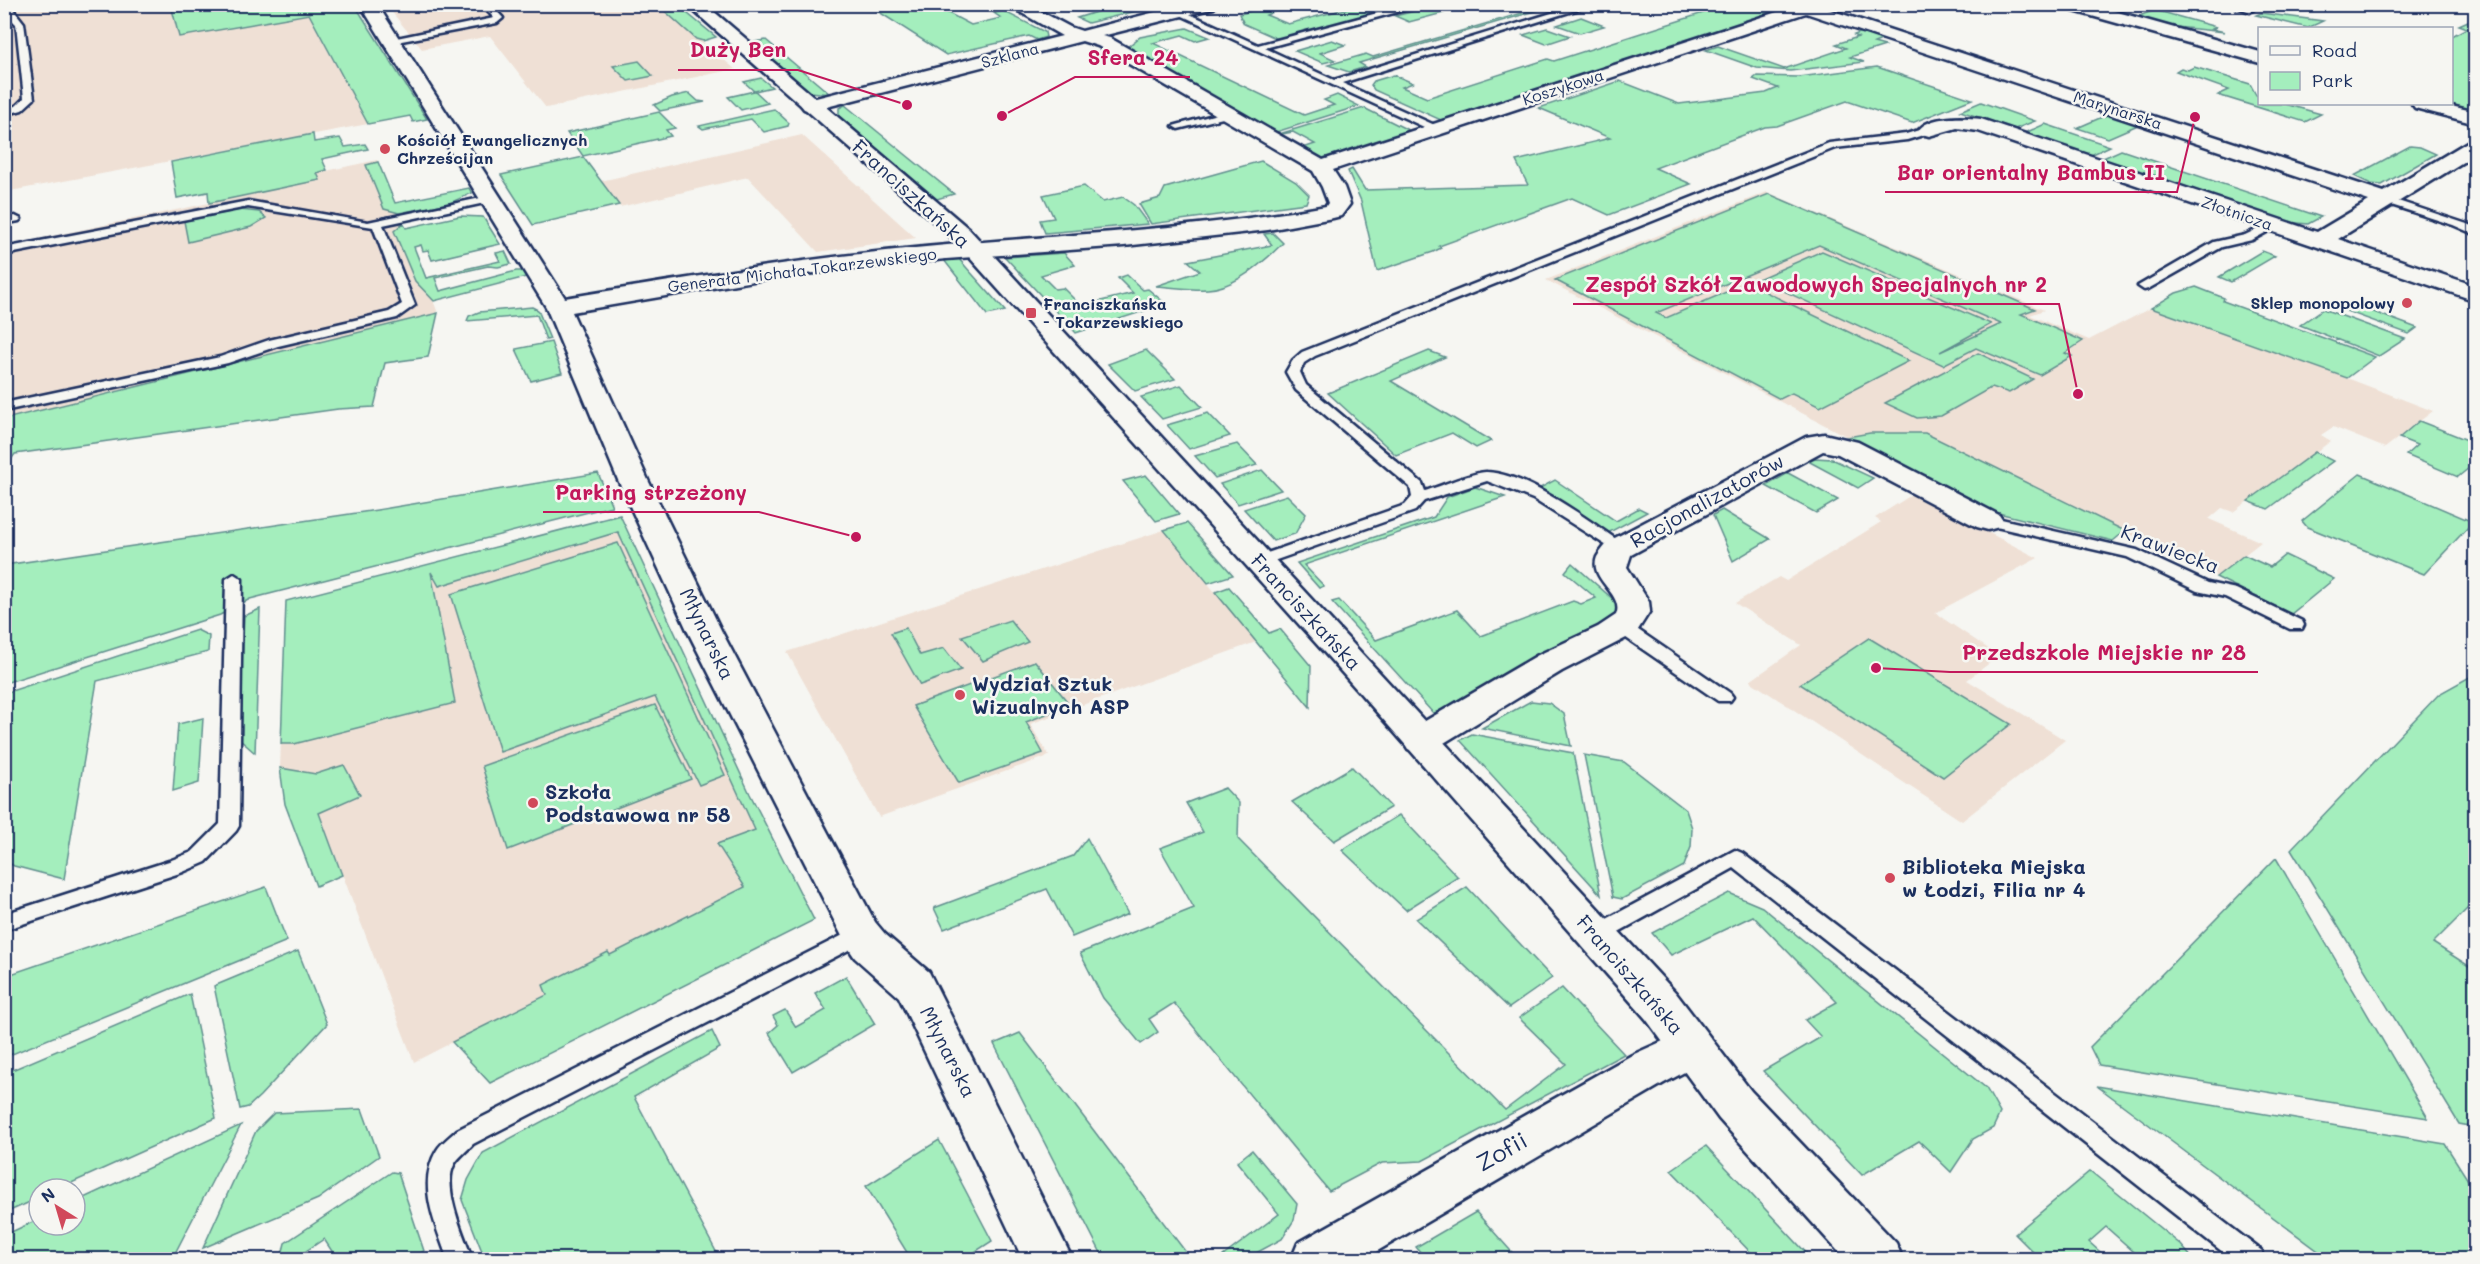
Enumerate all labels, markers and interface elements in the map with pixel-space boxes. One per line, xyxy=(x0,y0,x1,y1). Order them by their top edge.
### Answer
legend xyxy=(2258,27,2453,105)
callout: Duży Ben xyxy=(678,31,798,70)
text: Duży Ben xyxy=(690,35,786,63)
street label: Szklana xyxy=(979,37,1041,72)
callout: Sfera 24 xyxy=(1075,38,1190,77)
text: Road xyxy=(2312,38,2357,62)
text: Sfera 24 xyxy=(1087,43,1179,70)
street label: Koszykowa xyxy=(1519,63,1606,110)
text: Park xyxy=(2312,68,2353,92)
street label: Marynarska xyxy=(2071,85,2165,134)
place label: Kościół Ewangelicznych Chrześcijan xyxy=(397,129,587,168)
street label: Franciszkańska xyxy=(847,133,976,253)
marker: Kościół Ewangelicznych Chrześcijan xyxy=(378,142,392,156)
callout: Bar orientalny Bambus II xyxy=(1885,153,2177,192)
text: Bar orientalny Bambus II xyxy=(1897,158,2165,186)
street label: Złotnicza xyxy=(2199,191,2276,235)
street label: Generała Michała Tokarzewskiego xyxy=(666,243,938,296)
callout: Zespół Szkół Zawodowych Specjalnych nr 2 xyxy=(1573,265,2059,304)
text: Zespół Szkół Zawodowych Specjalnych nr 2 xyxy=(1585,270,2047,298)
place label: Sklep monopolowy xyxy=(2251,292,2395,313)
place label: Franciszkańska - Tokarzewskiego xyxy=(1043,293,1184,332)
marker: Sklep monopolowy xyxy=(2400,296,2414,310)
marker: Franciszkańska - Tokarzewskiego xyxy=(1024,306,1038,320)
street label: Racjonalizatorów xyxy=(1625,447,1788,553)
callout: Parking strzeżony xyxy=(543,473,759,512)
text: Parking strzeżony xyxy=(555,478,747,506)
street label: Krawiecka xyxy=(2117,517,2223,579)
street label: Franciszkańska xyxy=(1246,547,1368,675)
street label: Młynarska xyxy=(675,583,741,684)
callout: Przedszkole Miejskie nr 28 xyxy=(1950,633,2258,672)
text: Przedszkole Miejskie nr 28 xyxy=(1962,638,2246,665)
place label: Wydział Sztuk Wizualnych ASP xyxy=(972,670,1129,719)
marker: Wydział Sztuk Wizualnych ASP xyxy=(953,688,967,702)
place label: Szkoła Podstawowa nr 58 xyxy=(545,778,730,827)
marker: Szkoła Podstawowa nr 58 xyxy=(526,796,540,810)
place label: Biblioteka Miejska w Łodzi, Filia nr 4 xyxy=(1902,853,2086,902)
marker: Biblioteka Miejska w Łodzi, Filia nr 4 xyxy=(1883,871,1897,885)
street label: Franciszkańska xyxy=(1572,909,1690,1040)
street label: Młynarska xyxy=(915,1002,983,1102)
street label: Zofii xyxy=(1470,1124,1533,1178)
north arrow xyxy=(27,1177,87,1237)
text: N xyxy=(36,1183,59,1207)

